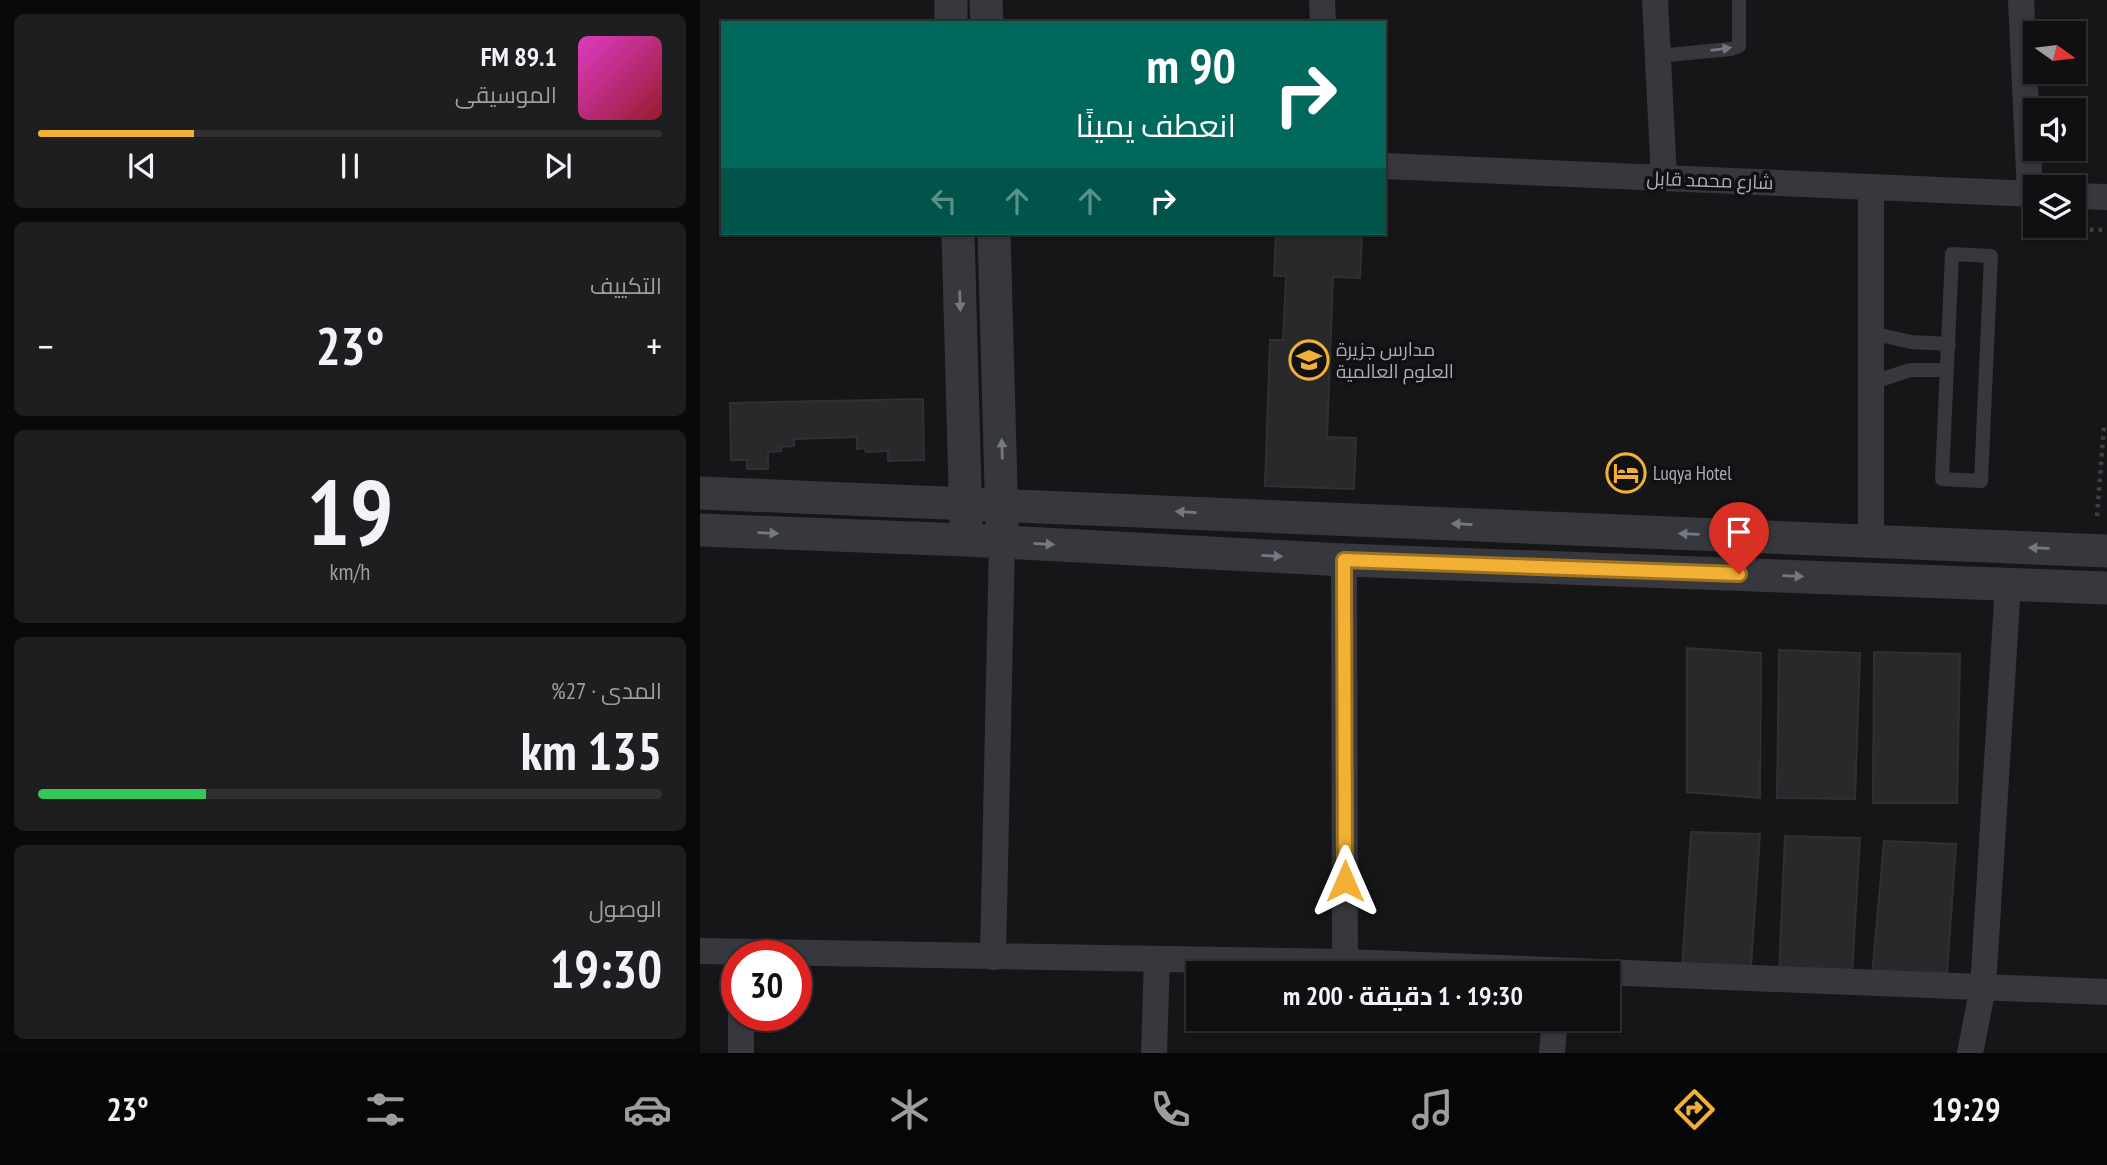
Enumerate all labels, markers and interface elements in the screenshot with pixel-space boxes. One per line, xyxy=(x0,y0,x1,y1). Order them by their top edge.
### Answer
north arrow xyxy=(2023,21,2086,84)
map controls xyxy=(2023,21,2086,238)
text: 90 m xyxy=(1147,33,1236,97)
text: 89.1 FM xyxy=(481,40,557,73)
one-way arrow xyxy=(1710,44,1732,55)
icon: right xyxy=(1260,49,1351,140)
text: الموسيقى xyxy=(455,80,557,109)
button: sound xyxy=(2023,98,2086,161)
text: انعطف يمينًا xyxy=(1076,104,1236,146)
icon: previous xyxy=(123,147,161,185)
icon: pause xyxy=(331,147,369,185)
icon: next xyxy=(539,147,577,185)
street label: شارع محمد قابل xyxy=(1646,166,1774,196)
button: layers xyxy=(2023,175,2086,238)
icon: left xyxy=(925,182,963,220)
icon: ahead xyxy=(998,182,1036,220)
icon: ahead xyxy=(1071,182,1109,220)
icon: right xyxy=(1144,182,1182,220)
text: التكييف xyxy=(590,271,662,300)
one-way arrow xyxy=(955,290,966,312)
text: 23° xyxy=(316,312,384,379)
text: − xyxy=(38,321,54,370)
text: + xyxy=(646,321,662,370)
place label: مدارس جزيرة العلوم العالمية xyxy=(1336,337,1454,385)
school or university icon: مدارس جزيرة العلوم العالمية xyxy=(1288,339,1330,381)
one-way arrow xyxy=(996,438,1007,460)
text: 19 xyxy=(307,452,394,570)
hotel icon: Luqya Hotel xyxy=(1605,452,1647,494)
place label: Luqya Hotel xyxy=(1653,461,1732,485)
pin xyxy=(1709,502,1769,574)
one-way arrow xyxy=(1174,506,1196,517)
icon: arrive xyxy=(1720,513,1758,551)
one-way arrow xyxy=(1451,519,1473,530)
one-way arrow xyxy=(757,527,779,538)
one-way arrow xyxy=(1678,529,1700,540)
one-way arrow xyxy=(1034,539,1056,550)
one-way arrow xyxy=(2028,543,2050,554)
one-way arrow xyxy=(1261,551,1283,562)
text: km/h xyxy=(330,557,370,586)
one-way arrow xyxy=(1782,571,1804,582)
text: المدى · 27% xyxy=(551,676,662,705)
text: 135 km xyxy=(521,717,662,784)
position arrow xyxy=(1308,844,1382,918)
text: الوصول xyxy=(589,894,662,923)
text: 19:30 xyxy=(550,935,662,1002)
speed limit sign: 30 xyxy=(721,940,812,1031)
text: 19:30 · 1 دقيقة · 200 m xyxy=(1283,979,1523,1012)
icon: filters xyxy=(361,1085,410,1134)
icon: car xyxy=(623,1085,672,1134)
icon: climate xyxy=(885,1085,934,1134)
icon: phone xyxy=(1146,1085,1195,1134)
icon: music xyxy=(1408,1085,1457,1134)
icon: directions xyxy=(1670,1085,1719,1134)
text: 23° xyxy=(106,1088,149,1130)
text: 19:29 xyxy=(1931,1088,2001,1130)

